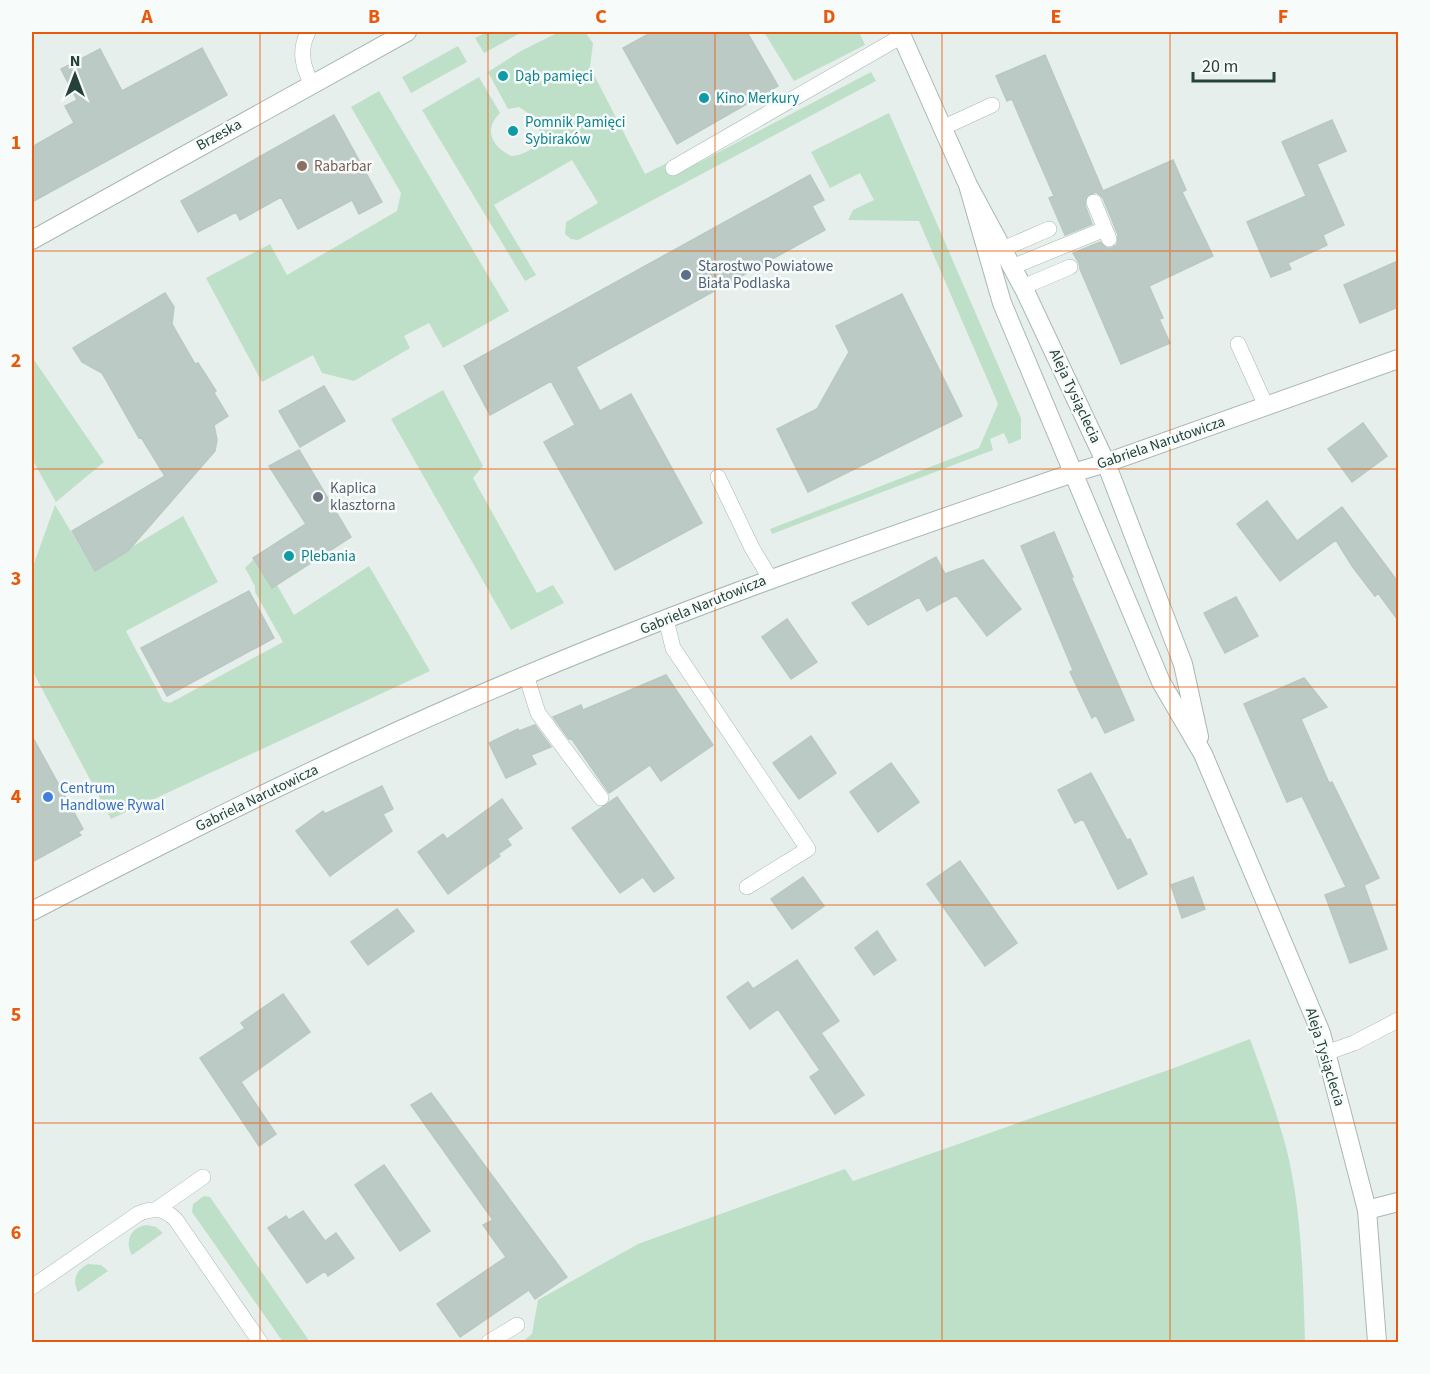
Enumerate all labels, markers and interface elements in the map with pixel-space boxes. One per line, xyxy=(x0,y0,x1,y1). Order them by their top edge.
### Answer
text: A xyxy=(140,3,153,31)
text: B xyxy=(368,3,380,31)
text: C xyxy=(595,3,607,31)
text: D xyxy=(823,3,835,31)
text: E xyxy=(1051,3,1061,31)
text: F xyxy=(1278,3,1288,31)
north arrow xyxy=(45,45,105,105)
scale bar xyxy=(1193,45,1274,83)
text: N xyxy=(70,50,80,72)
text: 20 m xyxy=(1202,54,1238,79)
place label: Dąb pamięci xyxy=(515,66,593,87)
marker: Dąb pamięci xyxy=(496,69,510,83)
place label: Kino Merkury xyxy=(716,88,799,109)
marker: Kino Merkury xyxy=(697,91,711,105)
place label: Pomnik Pamięci Sybiraków xyxy=(525,112,626,150)
street label: Brzeska xyxy=(193,114,245,156)
marker: Pomnik Pamięci Sybiraków xyxy=(506,124,520,138)
text: 1 xyxy=(11,129,21,157)
place label: Rabarbar xyxy=(314,156,373,177)
marker: Rabarbar xyxy=(295,159,309,173)
place label: Starostwo Powiatowe Biała Podlaska xyxy=(698,256,833,294)
marker: Starostwo Powiatowe Biała Podlaska xyxy=(679,268,693,282)
street label: Aleja Tysiąclecia xyxy=(1044,345,1106,447)
text: 2 xyxy=(11,347,21,375)
street label: Gabriela Narutowicza xyxy=(1094,411,1228,475)
place label: Kaplica klasztorna xyxy=(330,478,395,516)
marker: Kaplica klasztorna xyxy=(311,490,325,504)
place label: Plebania xyxy=(301,546,356,567)
marker: Plebania xyxy=(282,549,296,563)
text: 3 xyxy=(11,565,21,593)
street label: Gabriela Narutowicza xyxy=(637,570,769,640)
street label: Gabriela Narutowicza xyxy=(192,759,322,837)
place label: Centrum Handlowe Rywal xyxy=(60,778,165,816)
text: 4 xyxy=(11,783,22,811)
marker: Centrum Handlowe Rywal xyxy=(41,790,55,804)
text: 5 xyxy=(11,1001,21,1029)
street label: Aleja Tysiąclecia xyxy=(1300,1005,1350,1109)
text: 6 xyxy=(11,1219,21,1247)

